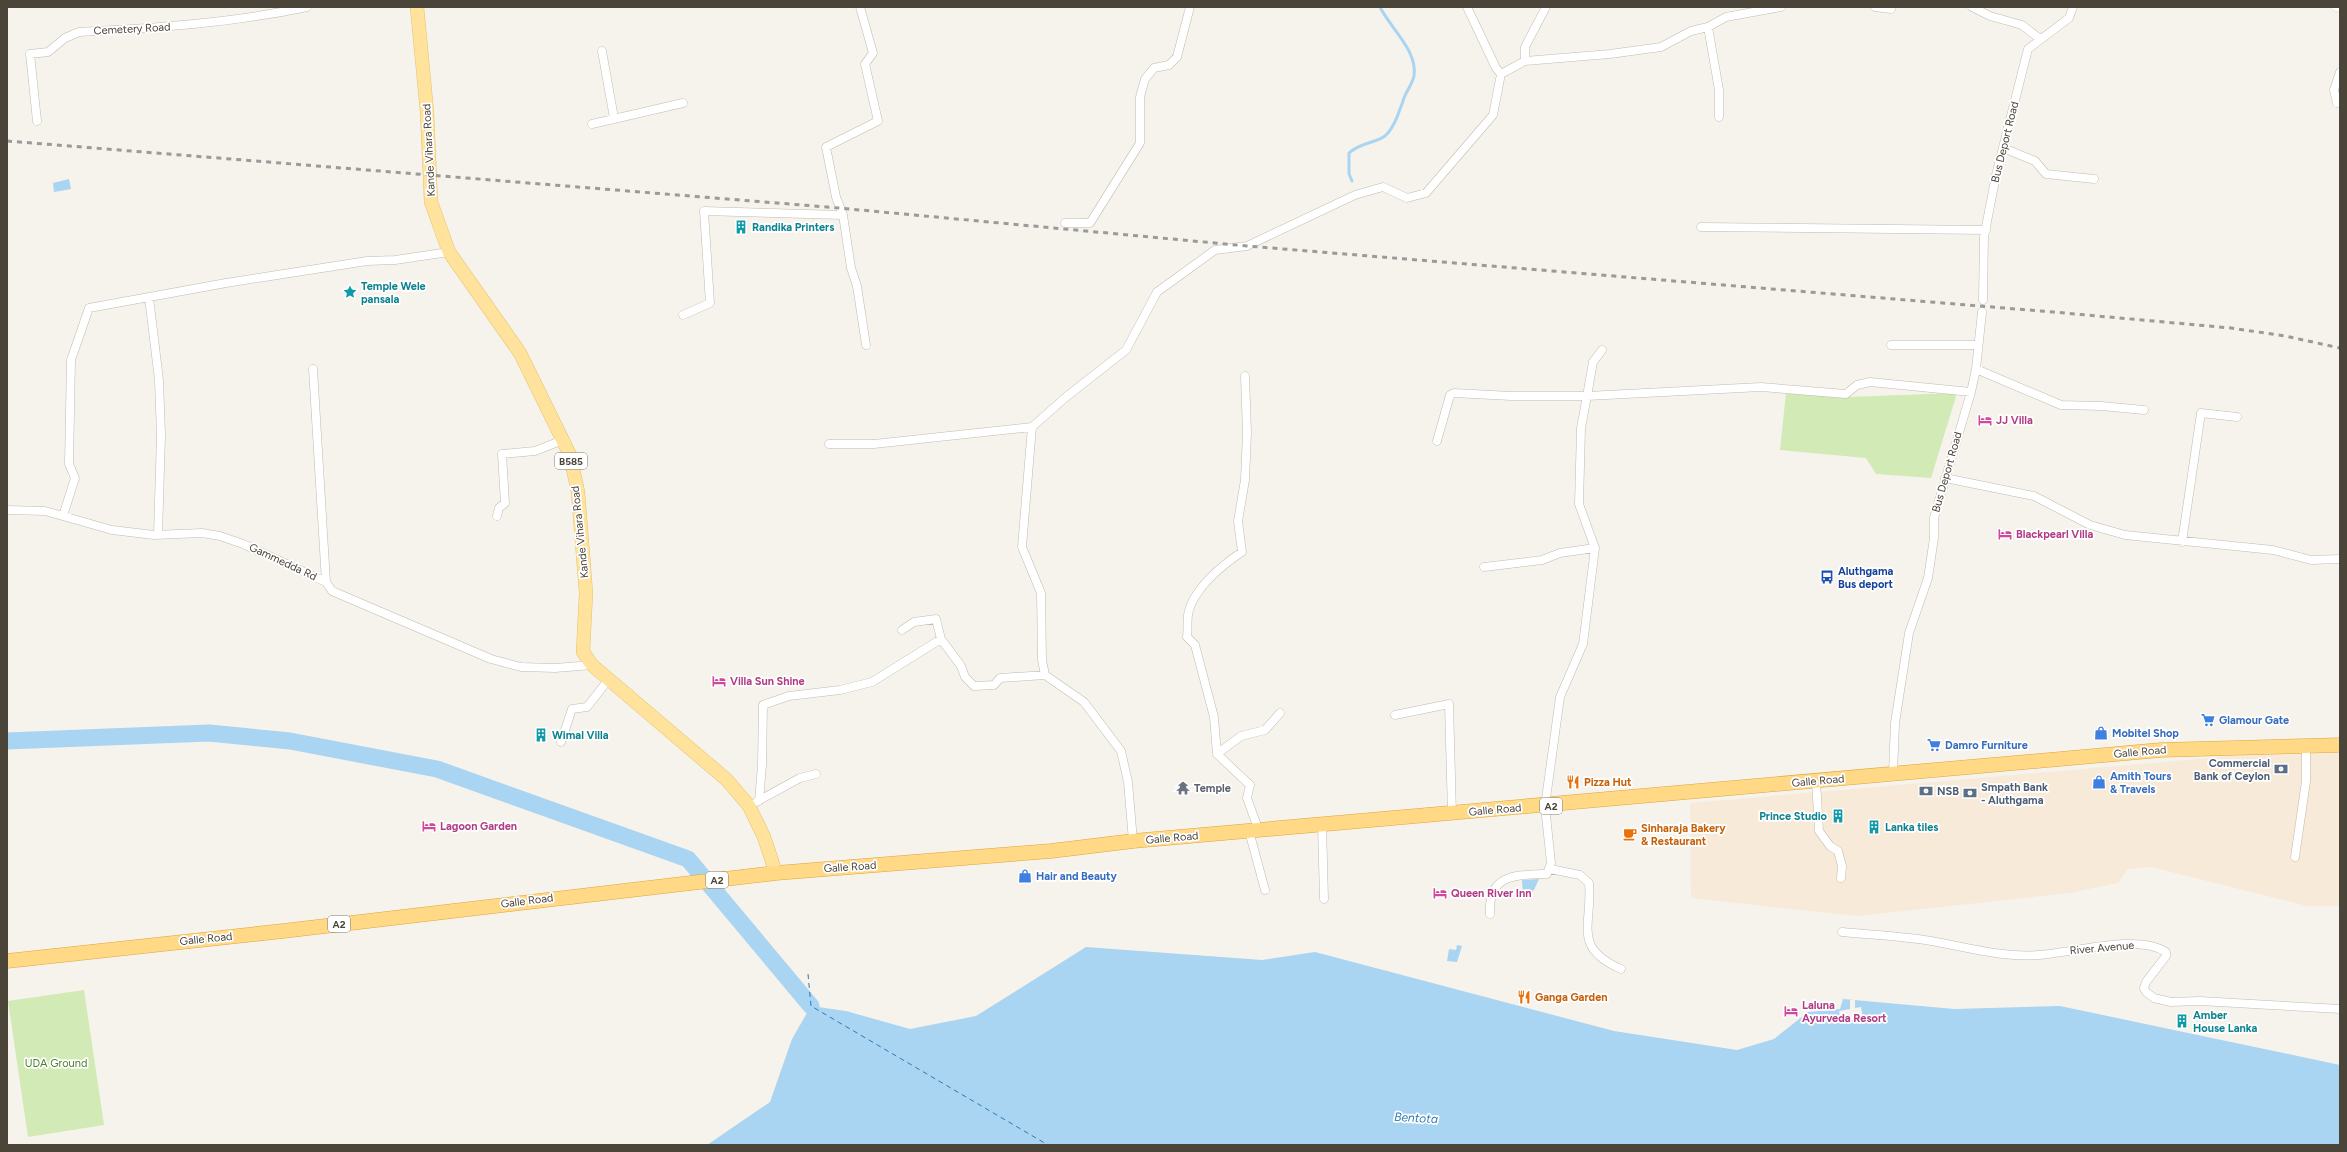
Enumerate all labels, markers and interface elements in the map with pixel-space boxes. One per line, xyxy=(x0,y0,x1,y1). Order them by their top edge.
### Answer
street label: Cemetery Road xyxy=(93,20,171,38)
street label: Bus Deport Road xyxy=(1989,100,2021,184)
street label: Kande Vihara Road xyxy=(420,103,438,197)
building icon: Randika Printers xyxy=(733,219,749,235)
place label: Randika Printers xyxy=(752,221,834,234)
place label: Temple Wele pansala xyxy=(361,280,426,306)
place icon: Temple Wele pansala xyxy=(342,284,358,300)
hotel icon: JJ Villa xyxy=(1977,412,1993,428)
place label: JJ Villa xyxy=(1996,414,2033,427)
street label: Bus Deport Road xyxy=(1929,430,1965,514)
road number: B585 xyxy=(555,453,587,469)
street label: Kande Vihara Road xyxy=(569,485,591,579)
hotel icon: Blackpearl Villa xyxy=(1997,526,2013,542)
place label: Blackpearl Villa xyxy=(2016,528,2094,541)
street label: Gammedda Rd xyxy=(247,541,319,583)
place label: Aluthgama Bus deport xyxy=(1838,565,1894,591)
bus stop icon: Aluthgama Bus deport xyxy=(1819,569,1835,585)
hotel icon: Villa Sun Shine xyxy=(711,673,727,689)
place label: Villa Sun Shine xyxy=(730,675,805,688)
supermarket icon: Glamour Gate xyxy=(2200,712,2216,728)
place label: Glamour Gate xyxy=(2219,714,2289,727)
shop icon: Mobitel Shop xyxy=(2093,725,2109,741)
building icon: Wimal Villa xyxy=(533,727,549,743)
place label: Mobitel Shop xyxy=(2112,727,2179,740)
place label: Wimal Villa xyxy=(552,729,609,742)
supermarket icon: Damro Furniture xyxy=(1926,737,1942,753)
place label: Damro Furniture xyxy=(1945,739,2028,752)
street label: Galle Road xyxy=(2113,743,2167,761)
place label: Commercial Bank of Ceylon xyxy=(2194,757,2270,783)
bank icon: Commercial Bank of Ceylon xyxy=(2273,761,2289,777)
place label: Amith Tours & Travels xyxy=(2110,770,2171,796)
street label: Galle Road xyxy=(1791,772,1845,790)
restaurant icon: Pizza Hut xyxy=(1565,774,1581,790)
shop icon: Amith Tours & Travels xyxy=(2091,774,2107,790)
place label: Pizza Hut xyxy=(1584,776,1632,789)
temple icon: Temple xyxy=(1175,780,1191,796)
place label: Smpath Bank - Aluthgama xyxy=(1981,781,2048,807)
place label: Temple xyxy=(1194,782,1231,795)
bank icon: NSB xyxy=(1918,783,1934,799)
place label: NSB xyxy=(1937,785,1959,798)
bank icon: Smpath Bank - Aluthgama xyxy=(1962,785,1978,801)
road number: A2 xyxy=(1540,798,1562,814)
street label: Galle Road xyxy=(1468,801,1522,819)
building icon: Prince Studio xyxy=(1830,808,1846,824)
place label: Prince Studio xyxy=(1759,810,1828,823)
hotel icon: Lagoon Garden xyxy=(421,818,437,834)
building icon: Lanka tiles xyxy=(1866,819,1882,835)
place label: Lagoon Garden xyxy=(440,820,517,833)
place label: Lanka tiles xyxy=(1885,821,1938,834)
place label: Sinharaja Bakery & Restaurant xyxy=(1641,822,1726,848)
cafe icon: Sinharaja Bakery & Restaurant xyxy=(1622,826,1638,842)
street label: Galle Road xyxy=(1145,829,1199,847)
street label: Galle Road xyxy=(823,859,877,875)
shop icon: Hair and Beauty xyxy=(1017,868,1033,884)
place label: Hair and Beauty xyxy=(1036,870,1117,883)
road number: A2 xyxy=(706,872,728,888)
hotel icon: Queen River Inn xyxy=(1432,885,1448,901)
place label: Queen River Inn xyxy=(1451,887,1531,900)
street label: Galle Road xyxy=(500,891,554,911)
road number: A2 xyxy=(328,916,350,932)
street label: Galle Road xyxy=(179,930,233,948)
street label: River Avenue xyxy=(2069,939,2135,957)
restaurant icon: Ganga Garden xyxy=(1516,989,1532,1005)
place label: Ganga Garden xyxy=(1535,991,1607,1004)
place label: Laluna Ayurveda Resort xyxy=(1802,999,1887,1025)
hotel icon: Laluna Ayurveda Resort xyxy=(1783,1003,1799,1019)
place label: Amber House Lanka xyxy=(2193,1009,2257,1035)
building icon: Amber House Lanka xyxy=(2174,1013,2190,1029)
park label: UDA Ground xyxy=(25,1057,87,1070)
water label: Bentota xyxy=(1394,1110,1438,1126)

